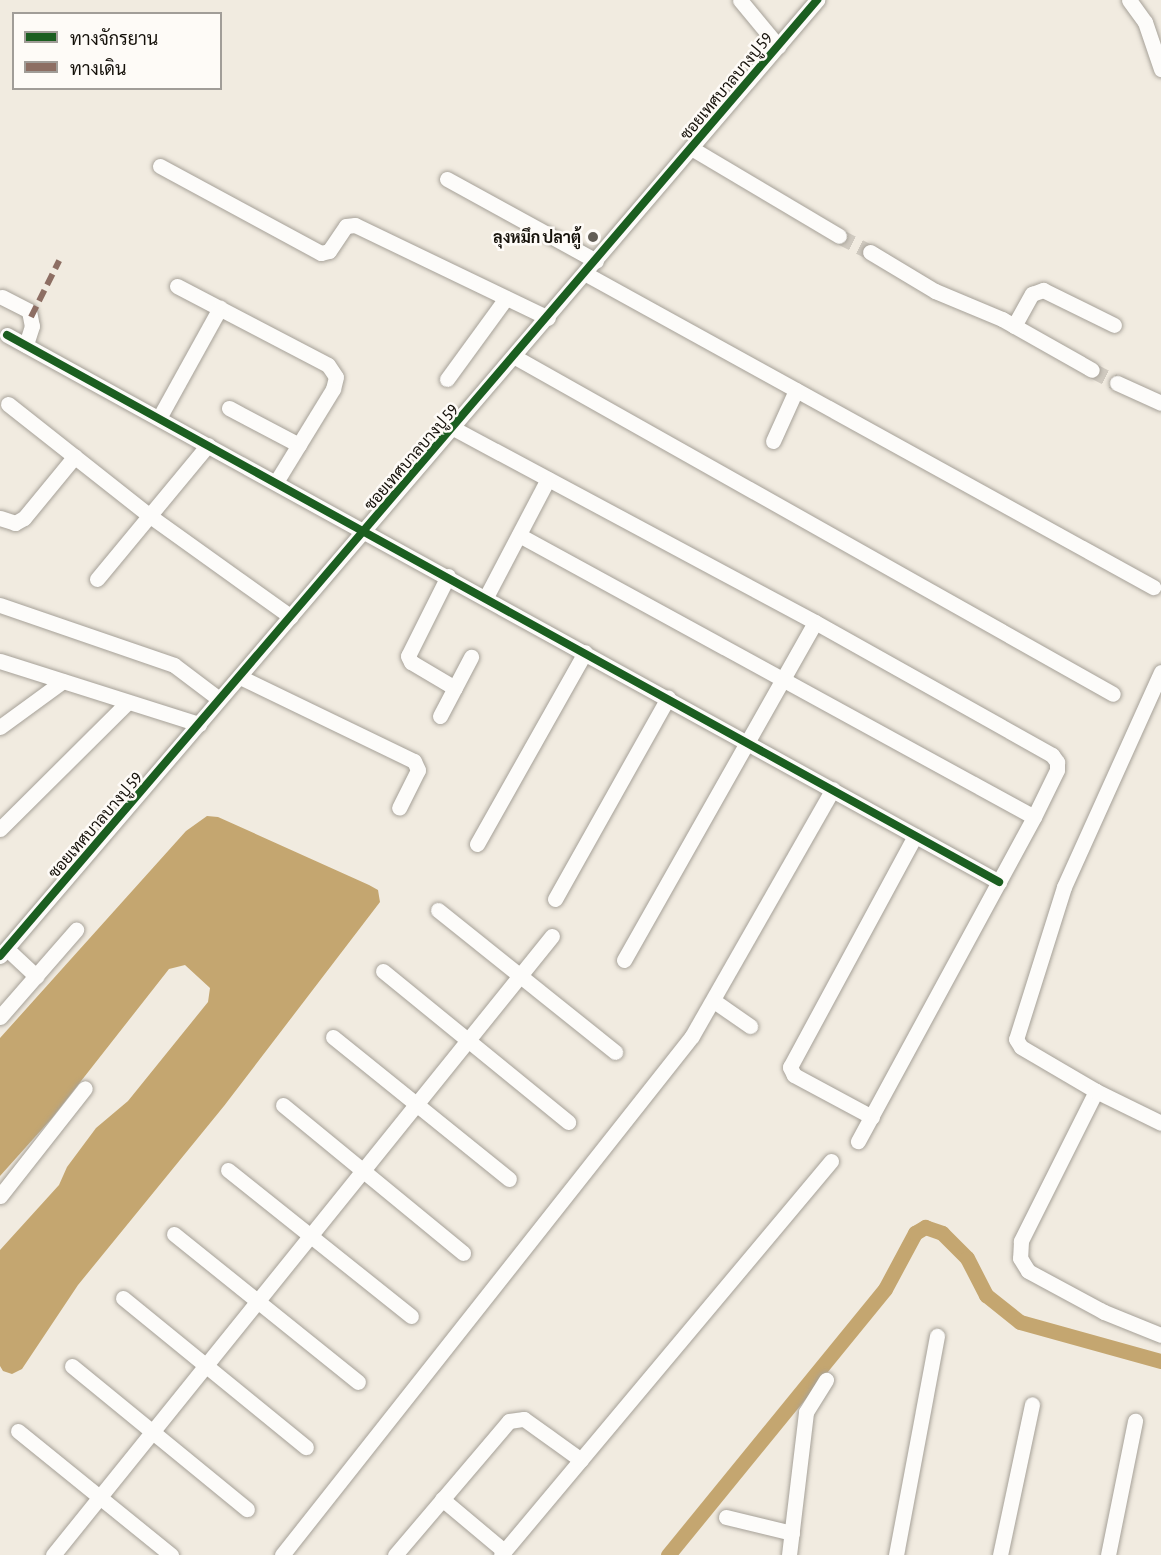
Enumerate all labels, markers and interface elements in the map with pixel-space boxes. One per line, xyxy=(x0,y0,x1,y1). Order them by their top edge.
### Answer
legend xyxy=(12,12,222,90)
text: ทางจักรยาน xyxy=(70,28,158,49)
street label: ซอยเทศบาลบางปู 59 xyxy=(676,29,776,143)
text: ทางเดิน xyxy=(70,58,126,79)
place label: ลุงหมึก ปลาตู้ xyxy=(493,227,581,247)
marker: ลุงหมึก ปลาตู้ xyxy=(586,230,600,244)
street label: ซอยเทศบาลบางปู 59 xyxy=(360,400,462,514)
street label: ซอยเทศบาลบางปู 59 xyxy=(44,768,146,882)

